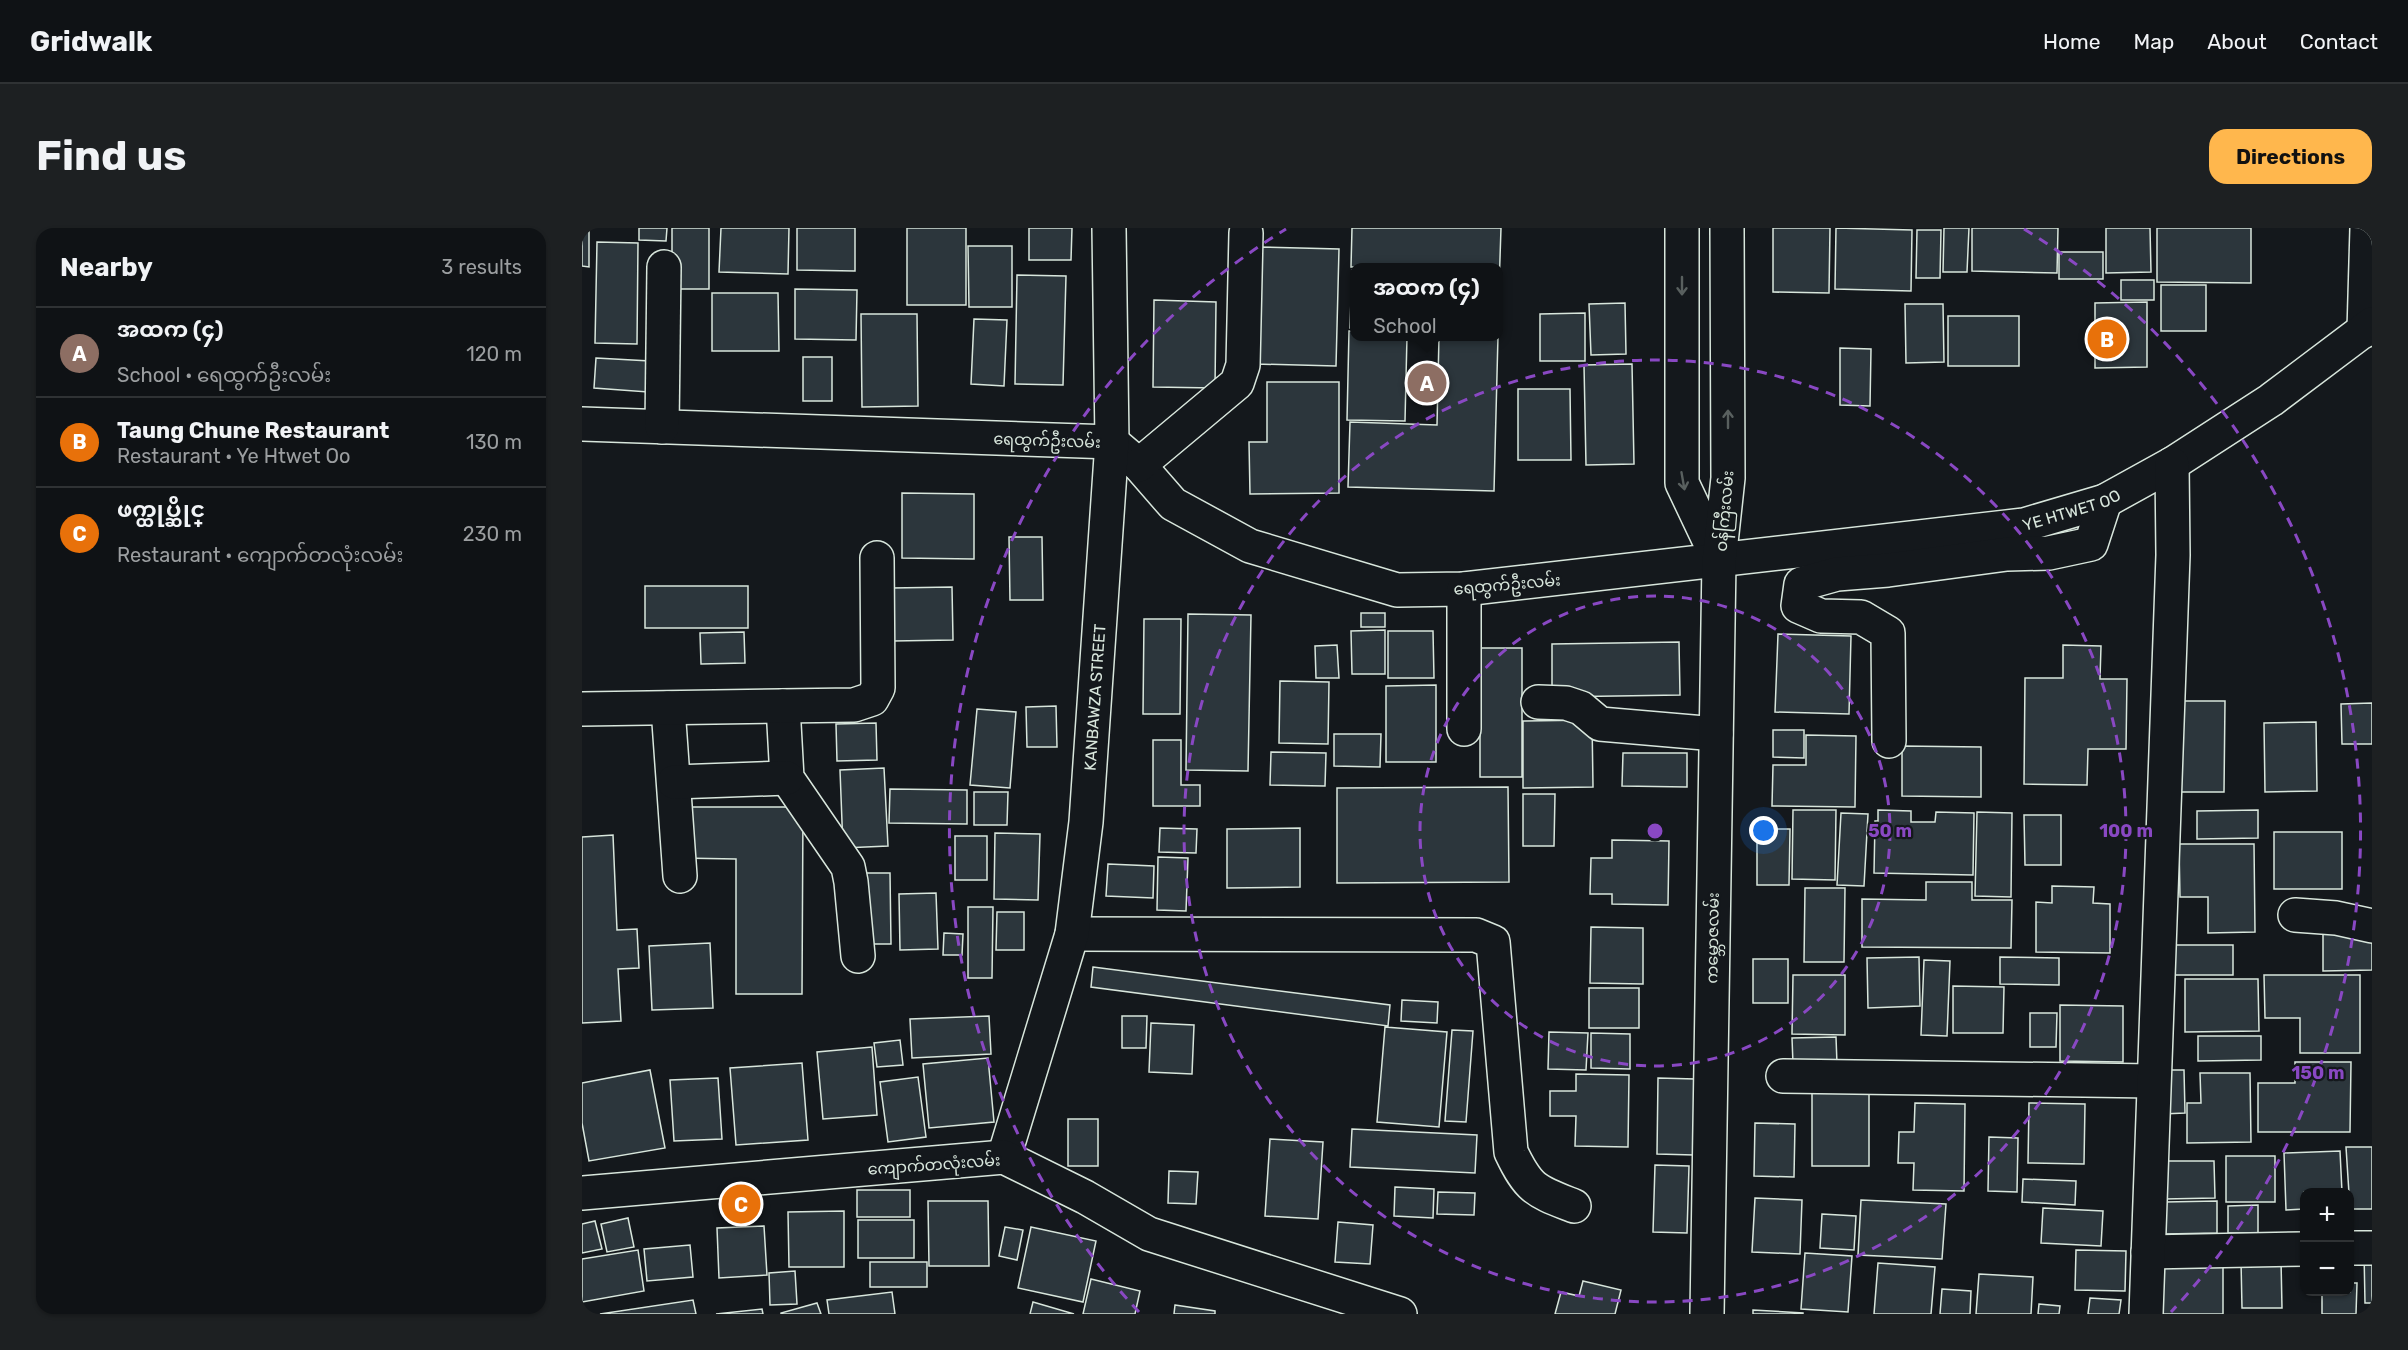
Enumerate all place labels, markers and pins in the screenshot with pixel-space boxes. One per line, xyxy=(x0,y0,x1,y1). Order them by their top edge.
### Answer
pin: B xyxy=(2088,316,2126,362)
pin: A xyxy=(1408,360,1446,406)
centre of rings xyxy=(1645,821,1665,841)
pin: C xyxy=(722,1182,760,1226)

